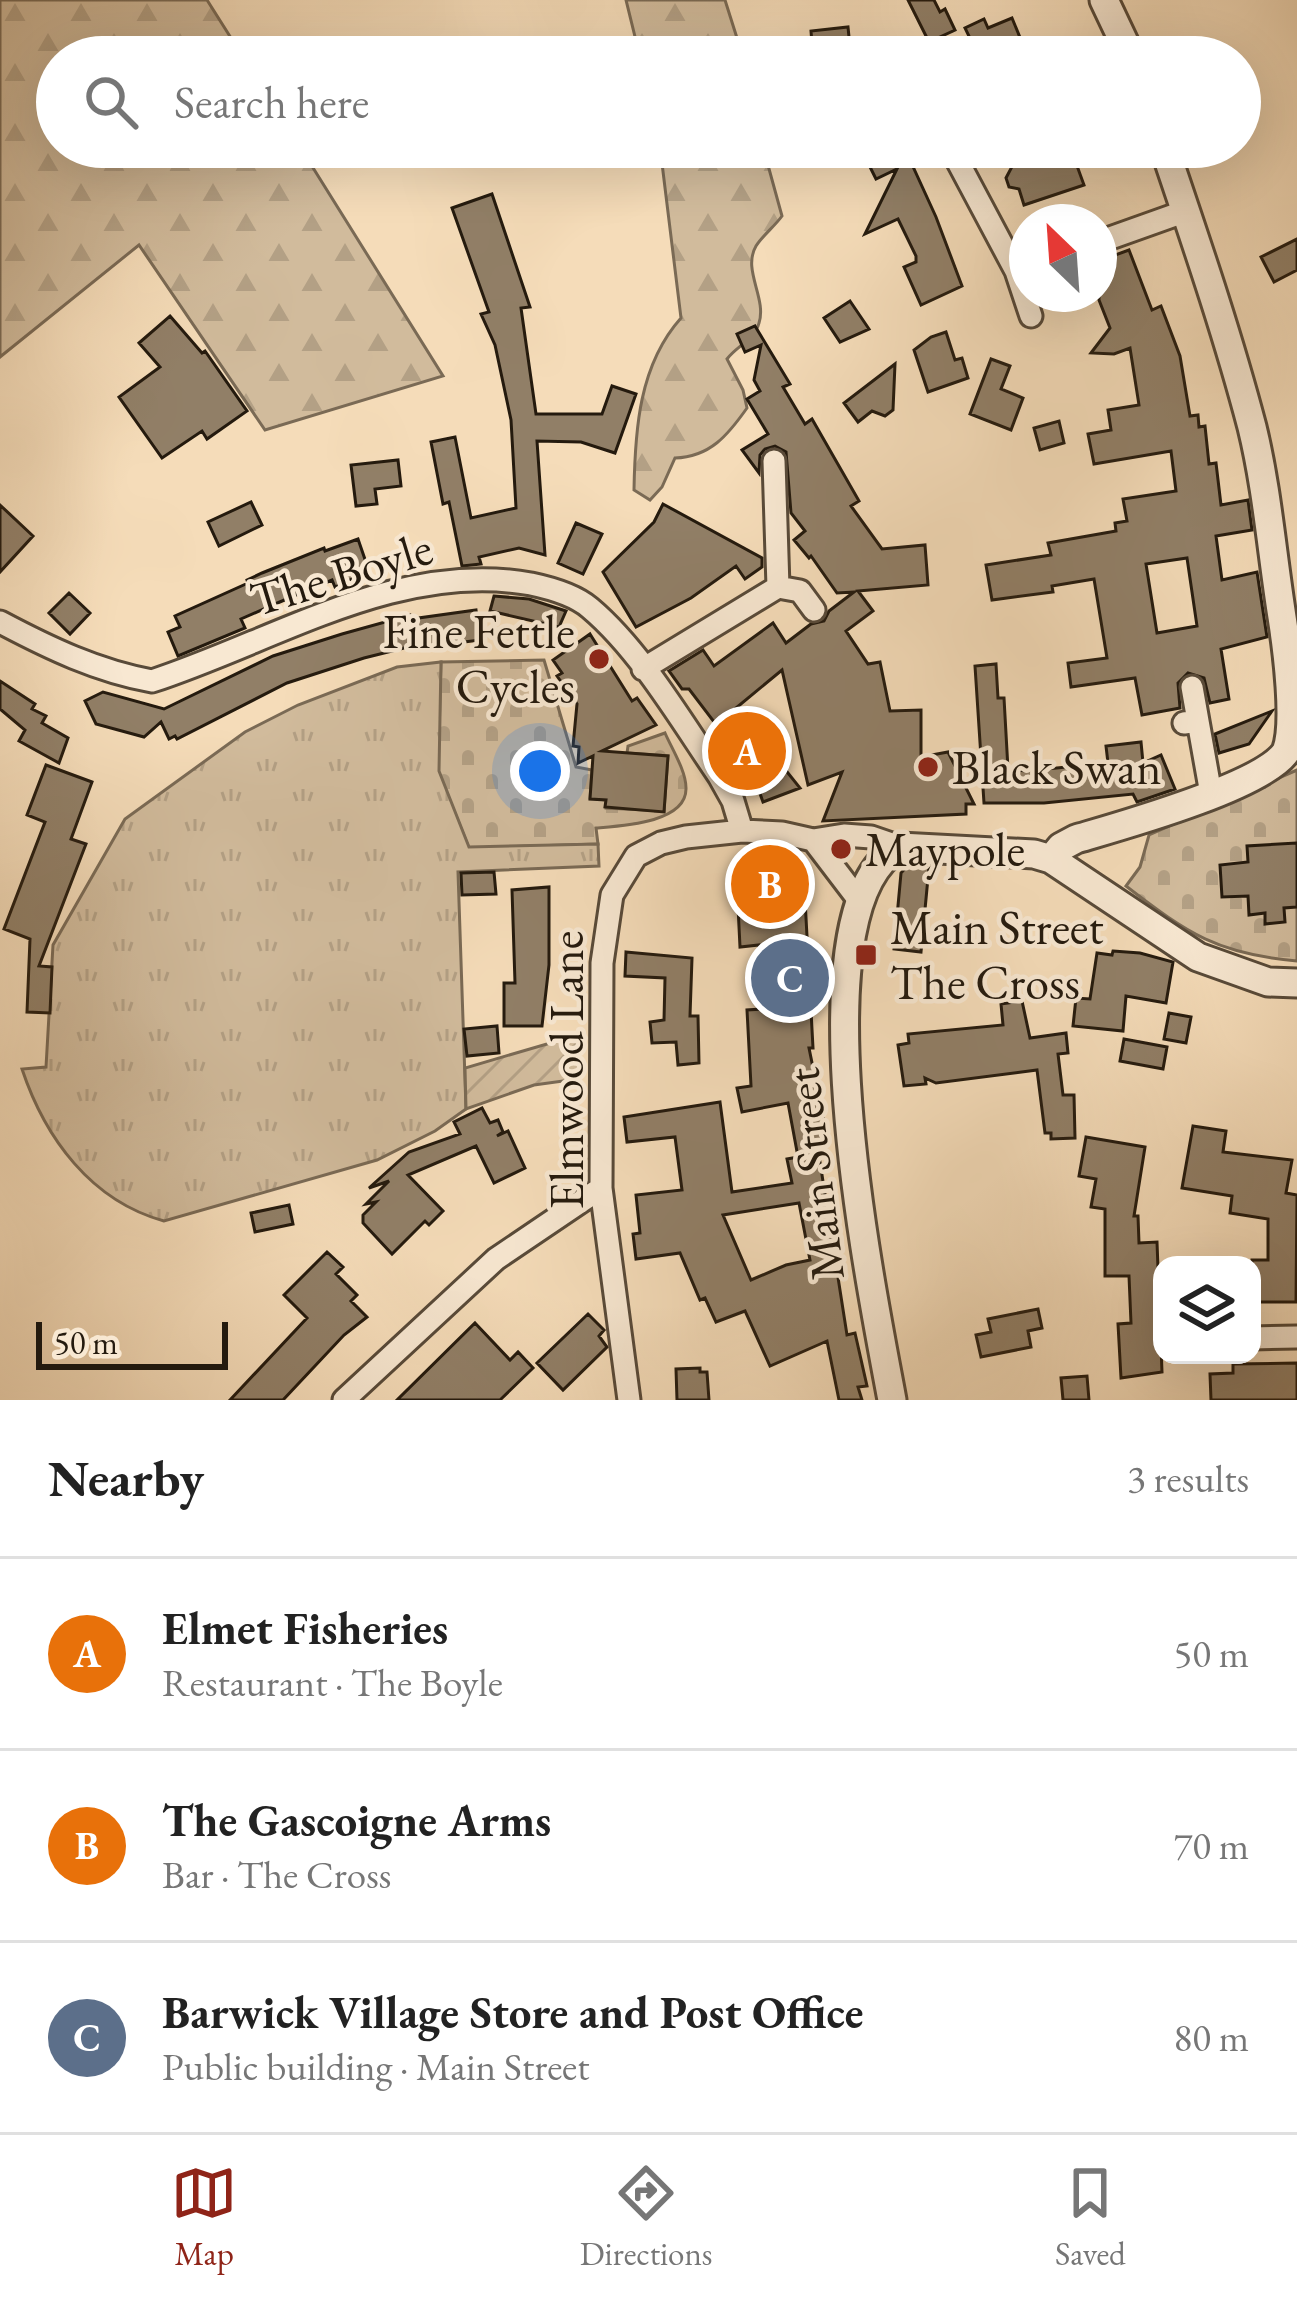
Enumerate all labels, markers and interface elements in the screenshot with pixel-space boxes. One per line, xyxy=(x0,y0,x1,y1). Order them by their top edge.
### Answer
search box xyxy=(36,36,1261,168)
icon: search xyxy=(78,69,144,135)
text: Search here xyxy=(174,73,369,131)
north arrow xyxy=(1009,204,1117,312)
street label: The Boyle xyxy=(242,516,440,630)
place label: Fine Fettle Cycles xyxy=(383,600,575,717)
marker: Fine Fettle Cycles xyxy=(586,646,612,672)
pin: A xyxy=(708,706,786,796)
place label: Black Swan xyxy=(952,736,1161,798)
your location xyxy=(510,741,570,801)
marker: Black Swan xyxy=(915,754,941,780)
place label: Maypole xyxy=(865,818,1025,880)
marker: Maypole xyxy=(828,836,854,862)
pin: B xyxy=(731,839,809,929)
place label: Main Street The Cross xyxy=(890,896,1104,1013)
street label: Elmwood Lane xyxy=(535,930,597,1210)
pin: C xyxy=(751,933,829,1023)
marker: Main Street The Cross xyxy=(853,942,879,968)
street label: Main Street xyxy=(770,1064,858,1284)
map controls xyxy=(1153,1256,1261,1364)
button: layers xyxy=(1153,1256,1261,1364)
scale bar xyxy=(36,1316,228,1369)
text: 50 m xyxy=(54,1321,118,1364)
text: Nearby xyxy=(48,1445,204,1511)
text: 3 results xyxy=(1127,1453,1249,1504)
text: Elmet Fisheries xyxy=(162,1599,448,1657)
text: A xyxy=(73,1628,101,1679)
text: 50 m xyxy=(1173,1628,1249,1679)
text: Restaurant · The Boyle xyxy=(162,1657,503,1708)
text: The Gascoigne Arms xyxy=(162,1791,551,1849)
text: B xyxy=(75,1820,99,1871)
text: 70 m xyxy=(1173,1820,1249,1871)
text: Bar · The Cross xyxy=(162,1849,391,1900)
text: Barwick Village Store and Post Office xyxy=(162,1983,864,2041)
text: C xyxy=(73,2012,101,2063)
text: 80 m xyxy=(1173,2012,1249,2063)
text: Public building · Main Street xyxy=(162,2041,590,2092)
tab: Map xyxy=(171,2160,237,2275)
tab: Directions xyxy=(580,2160,713,2275)
tab: Saved xyxy=(1055,2160,1126,2275)

